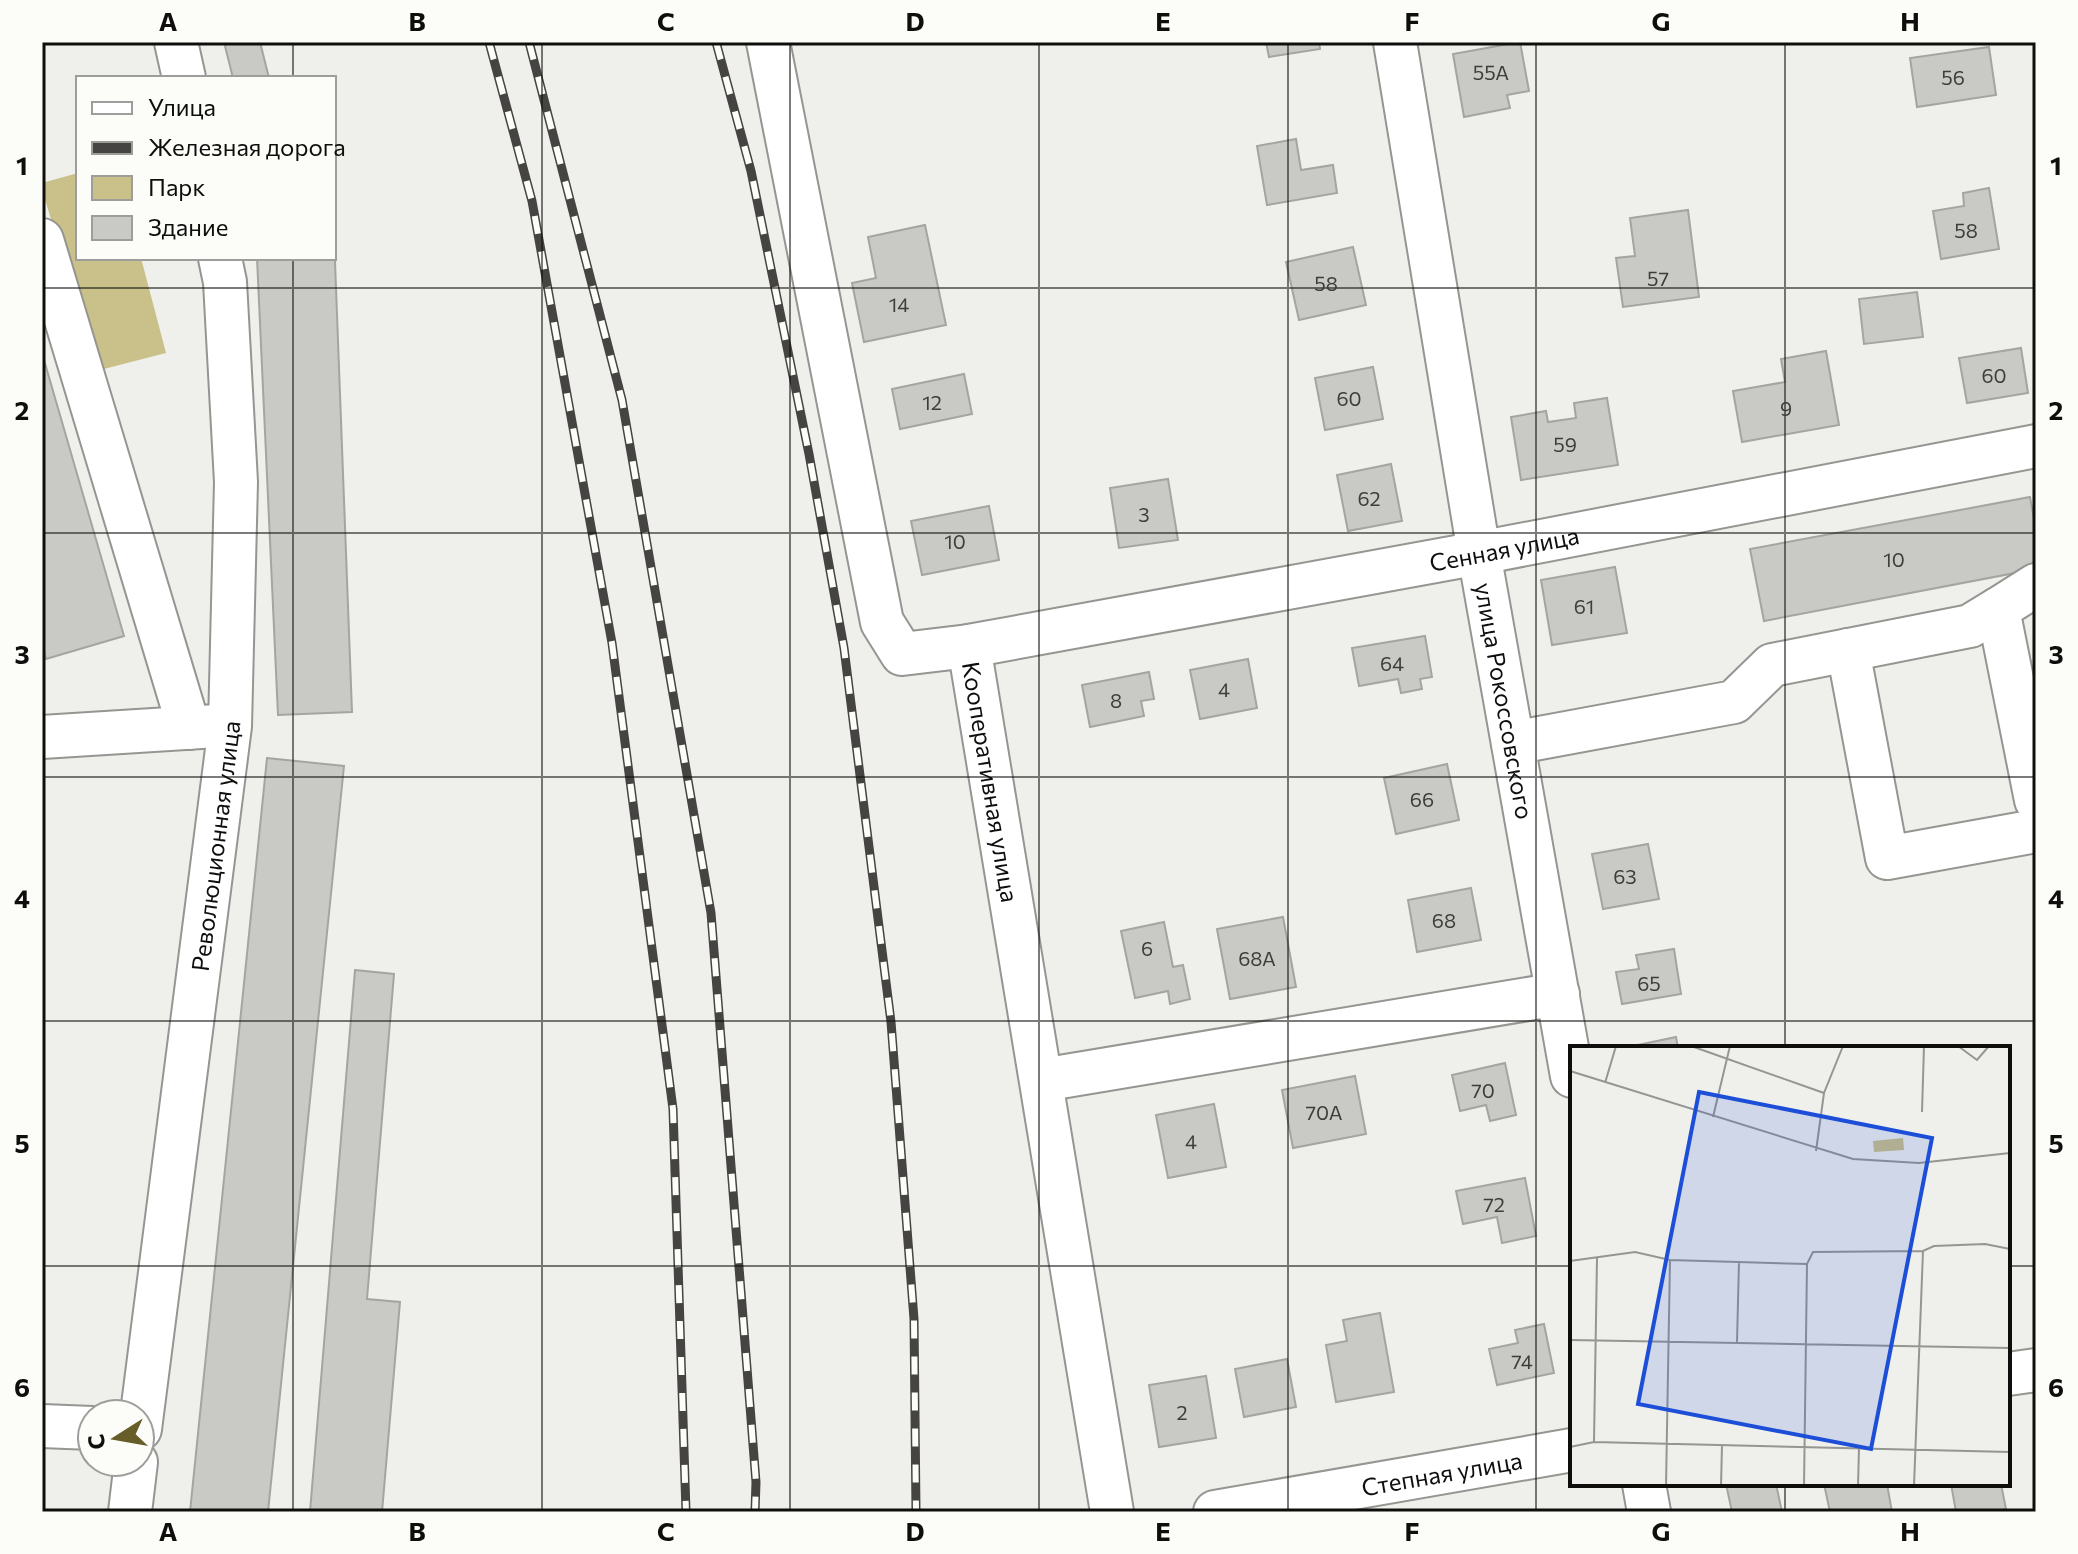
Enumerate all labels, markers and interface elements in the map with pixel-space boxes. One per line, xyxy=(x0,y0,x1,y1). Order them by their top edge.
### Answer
text: A xyxy=(159,5,178,36)
text: B xyxy=(408,5,426,36)
text: C xyxy=(657,5,675,36)
text: D xyxy=(905,5,925,36)
text: E xyxy=(1155,5,1171,36)
text: F xyxy=(1404,5,1420,36)
text: G xyxy=(1652,5,1670,36)
text: H xyxy=(1900,5,1920,36)
house number: 55А xyxy=(1473,60,1509,84)
house number: 56 xyxy=(1941,65,1965,89)
legend xyxy=(76,76,336,260)
text: Улица xyxy=(148,92,216,121)
text: Железная дорога xyxy=(148,132,346,161)
text: 1 xyxy=(16,149,28,180)
text: 1 xyxy=(2050,149,2062,180)
text: Парк xyxy=(148,172,205,201)
text: Здание xyxy=(148,212,228,241)
house number: 58 xyxy=(1954,218,1978,242)
house number: 57 xyxy=(1647,266,1669,290)
house number: 58 xyxy=(1314,271,1338,295)
house number: 14 xyxy=(889,292,909,316)
house number: 60 xyxy=(1981,363,2007,387)
house number: 60 xyxy=(1336,386,1362,410)
house number: 12 xyxy=(922,390,942,414)
text: 2 xyxy=(15,394,29,425)
text: 2 xyxy=(2049,394,2063,425)
house number: 9 xyxy=(1780,396,1792,420)
house number: 59 xyxy=(1553,432,1577,456)
house number: 62 xyxy=(1357,486,1381,510)
house number: 3 xyxy=(1138,502,1150,526)
street label: Сенная улица xyxy=(1427,520,1581,576)
house number: 10 xyxy=(944,529,966,553)
house number: 10 xyxy=(1883,547,1905,571)
street label: улица Рокоссовского xyxy=(1470,580,1541,821)
house number: 61 xyxy=(1574,594,1594,618)
text: 3 xyxy=(14,638,30,669)
text: 3 xyxy=(2048,638,2064,669)
house number: 64 xyxy=(1380,651,1404,675)
street label: Кооперативная улица xyxy=(957,659,1026,904)
house number: 4 xyxy=(1218,677,1230,701)
house number: 8 xyxy=(1110,688,1122,712)
street label: Революционная улица xyxy=(184,719,245,973)
house number: 66 xyxy=(1410,787,1434,811)
house number: 63 xyxy=(1613,864,1637,888)
text: 4 xyxy=(14,882,30,913)
text: 4 xyxy=(2048,882,2064,913)
house number: 68 xyxy=(1432,908,1456,932)
house number: 6 xyxy=(1141,936,1153,960)
house number: 68А xyxy=(1238,946,1276,970)
house number: 65 xyxy=(1637,971,1661,995)
inset map xyxy=(1570,1046,2010,1486)
house number: 70 xyxy=(1471,1078,1495,1102)
house number: 70А xyxy=(1306,1100,1343,1124)
text: 5 xyxy=(14,1127,30,1158)
text: 5 xyxy=(2048,1127,2064,1158)
house number: 4 xyxy=(1185,1129,1197,1153)
house number: 72 xyxy=(1483,1192,1505,1216)
house number: 74 xyxy=(1511,1349,1533,1373)
text: 6 xyxy=(14,1371,30,1402)
text: 6 xyxy=(2048,1371,2064,1402)
north arrow xyxy=(76,1398,156,1478)
house number: 2 xyxy=(1176,1400,1188,1424)
text: С xyxy=(81,1432,111,1452)
street label: Степная улица xyxy=(1359,1444,1524,1501)
text: A xyxy=(159,1515,178,1546)
text: B xyxy=(408,1515,426,1546)
text: C xyxy=(657,1515,675,1546)
text: D xyxy=(905,1515,925,1546)
text: E xyxy=(1155,1515,1171,1546)
text: F xyxy=(1404,1515,1420,1546)
text: G xyxy=(1652,1515,1670,1546)
text: H xyxy=(1900,1515,1920,1546)

